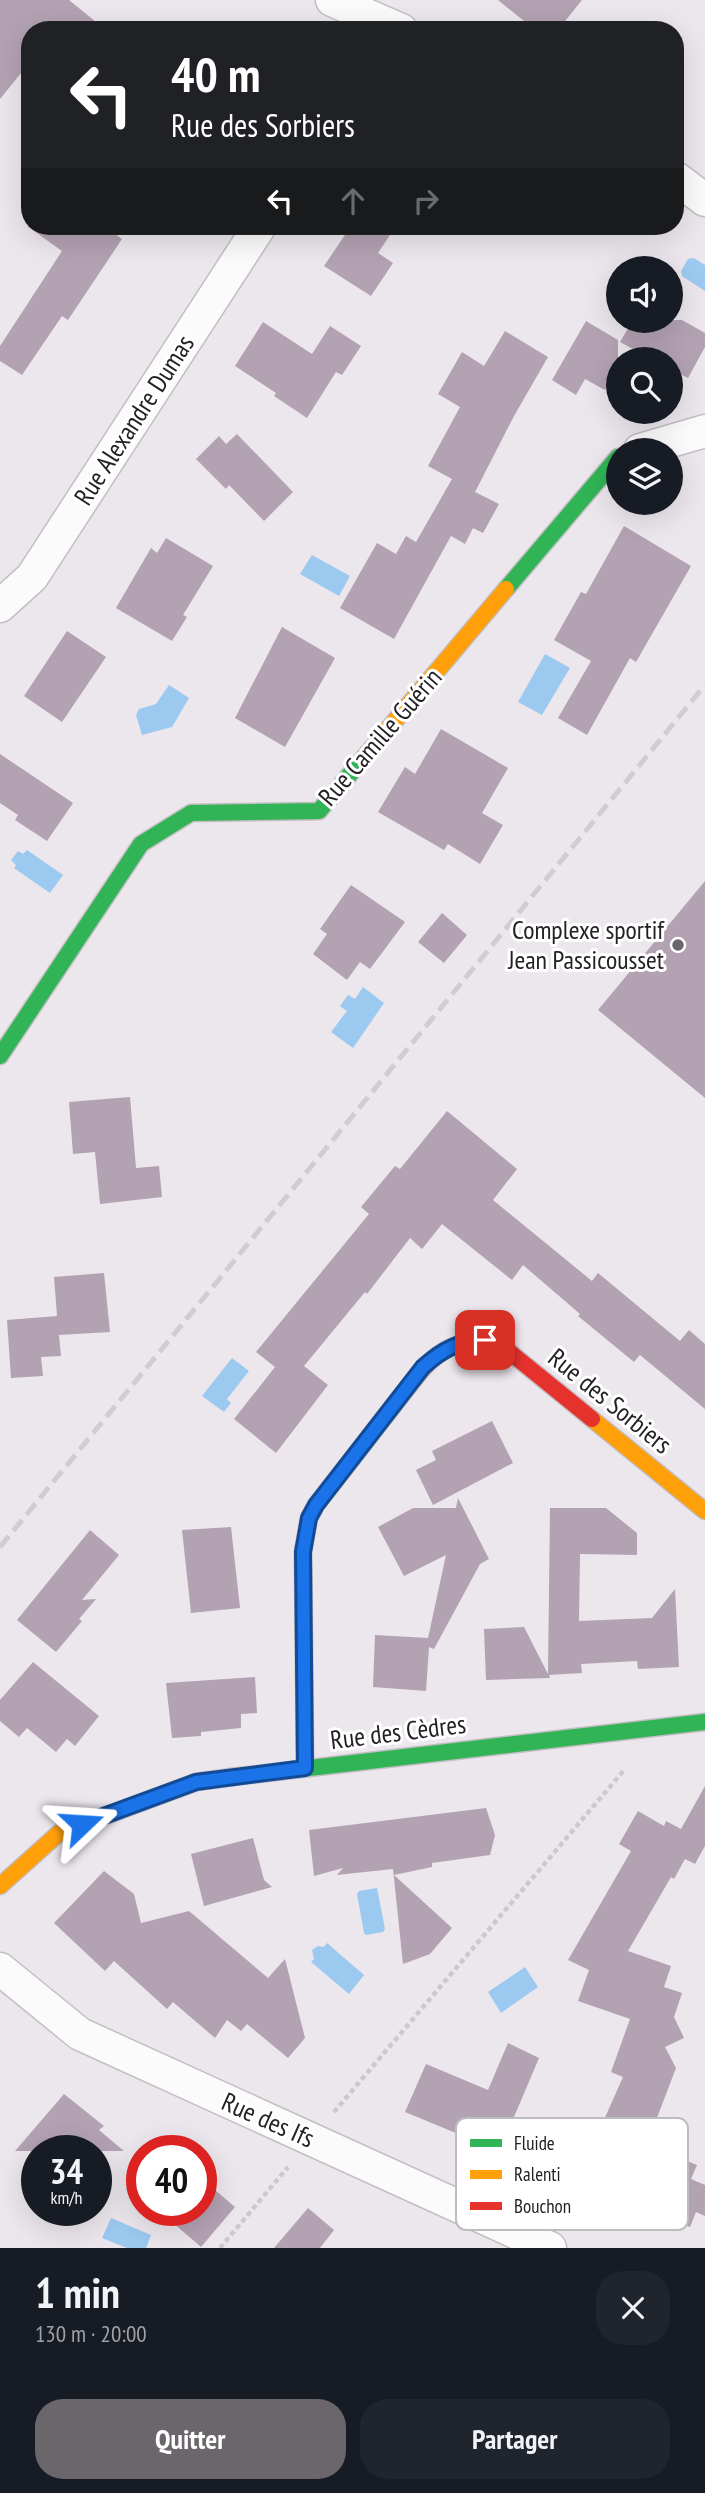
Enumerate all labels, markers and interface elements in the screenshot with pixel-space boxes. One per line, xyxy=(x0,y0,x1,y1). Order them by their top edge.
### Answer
text: 40 m xyxy=(171,42,260,106)
icon: left xyxy=(56,49,147,140)
text: Rue des Sorbiers xyxy=(171,104,355,146)
icon: left xyxy=(261,182,299,220)
icon: ahead xyxy=(334,182,372,220)
icon: right xyxy=(407,182,445,220)
map controls xyxy=(606,256,683,515)
button: sound xyxy=(606,256,683,333)
street label: Rue Alexandre Dumas xyxy=(66,328,201,511)
button: search xyxy=(606,347,683,424)
button: layers xyxy=(606,438,683,515)
street label: Rue Camille Guérin xyxy=(311,661,448,812)
place label: Complexe sportif Jean Passicousset xyxy=(507,913,665,976)
marker: Complexe sportif Jean Passicousset xyxy=(670,937,686,953)
pin xyxy=(455,1310,515,1370)
icon: arrive xyxy=(466,1321,504,1359)
street label: Rue des Sorbiers xyxy=(542,1341,679,1460)
street label: Rue des Cèdres xyxy=(328,1707,468,1756)
position arrow xyxy=(45,1787,119,1861)
street label: Rue des Ifs xyxy=(217,2085,320,2155)
legend xyxy=(456,2118,688,2230)
text: Fluide xyxy=(514,2131,555,2155)
speed limit sign: 40 xyxy=(126,2135,217,2226)
text: 34 xyxy=(50,2148,83,2194)
text: Ralenti xyxy=(514,2162,561,2186)
text: km/h xyxy=(51,2186,82,2209)
text: Bouchon xyxy=(514,2194,571,2218)
text: 1 min xyxy=(35,2265,120,2320)
button: close xyxy=(596,2271,670,2345)
text: 130 m · 20:00 xyxy=(35,2319,147,2348)
button: Quitter xyxy=(35,2399,346,2479)
button: Partager xyxy=(360,2399,670,2479)

